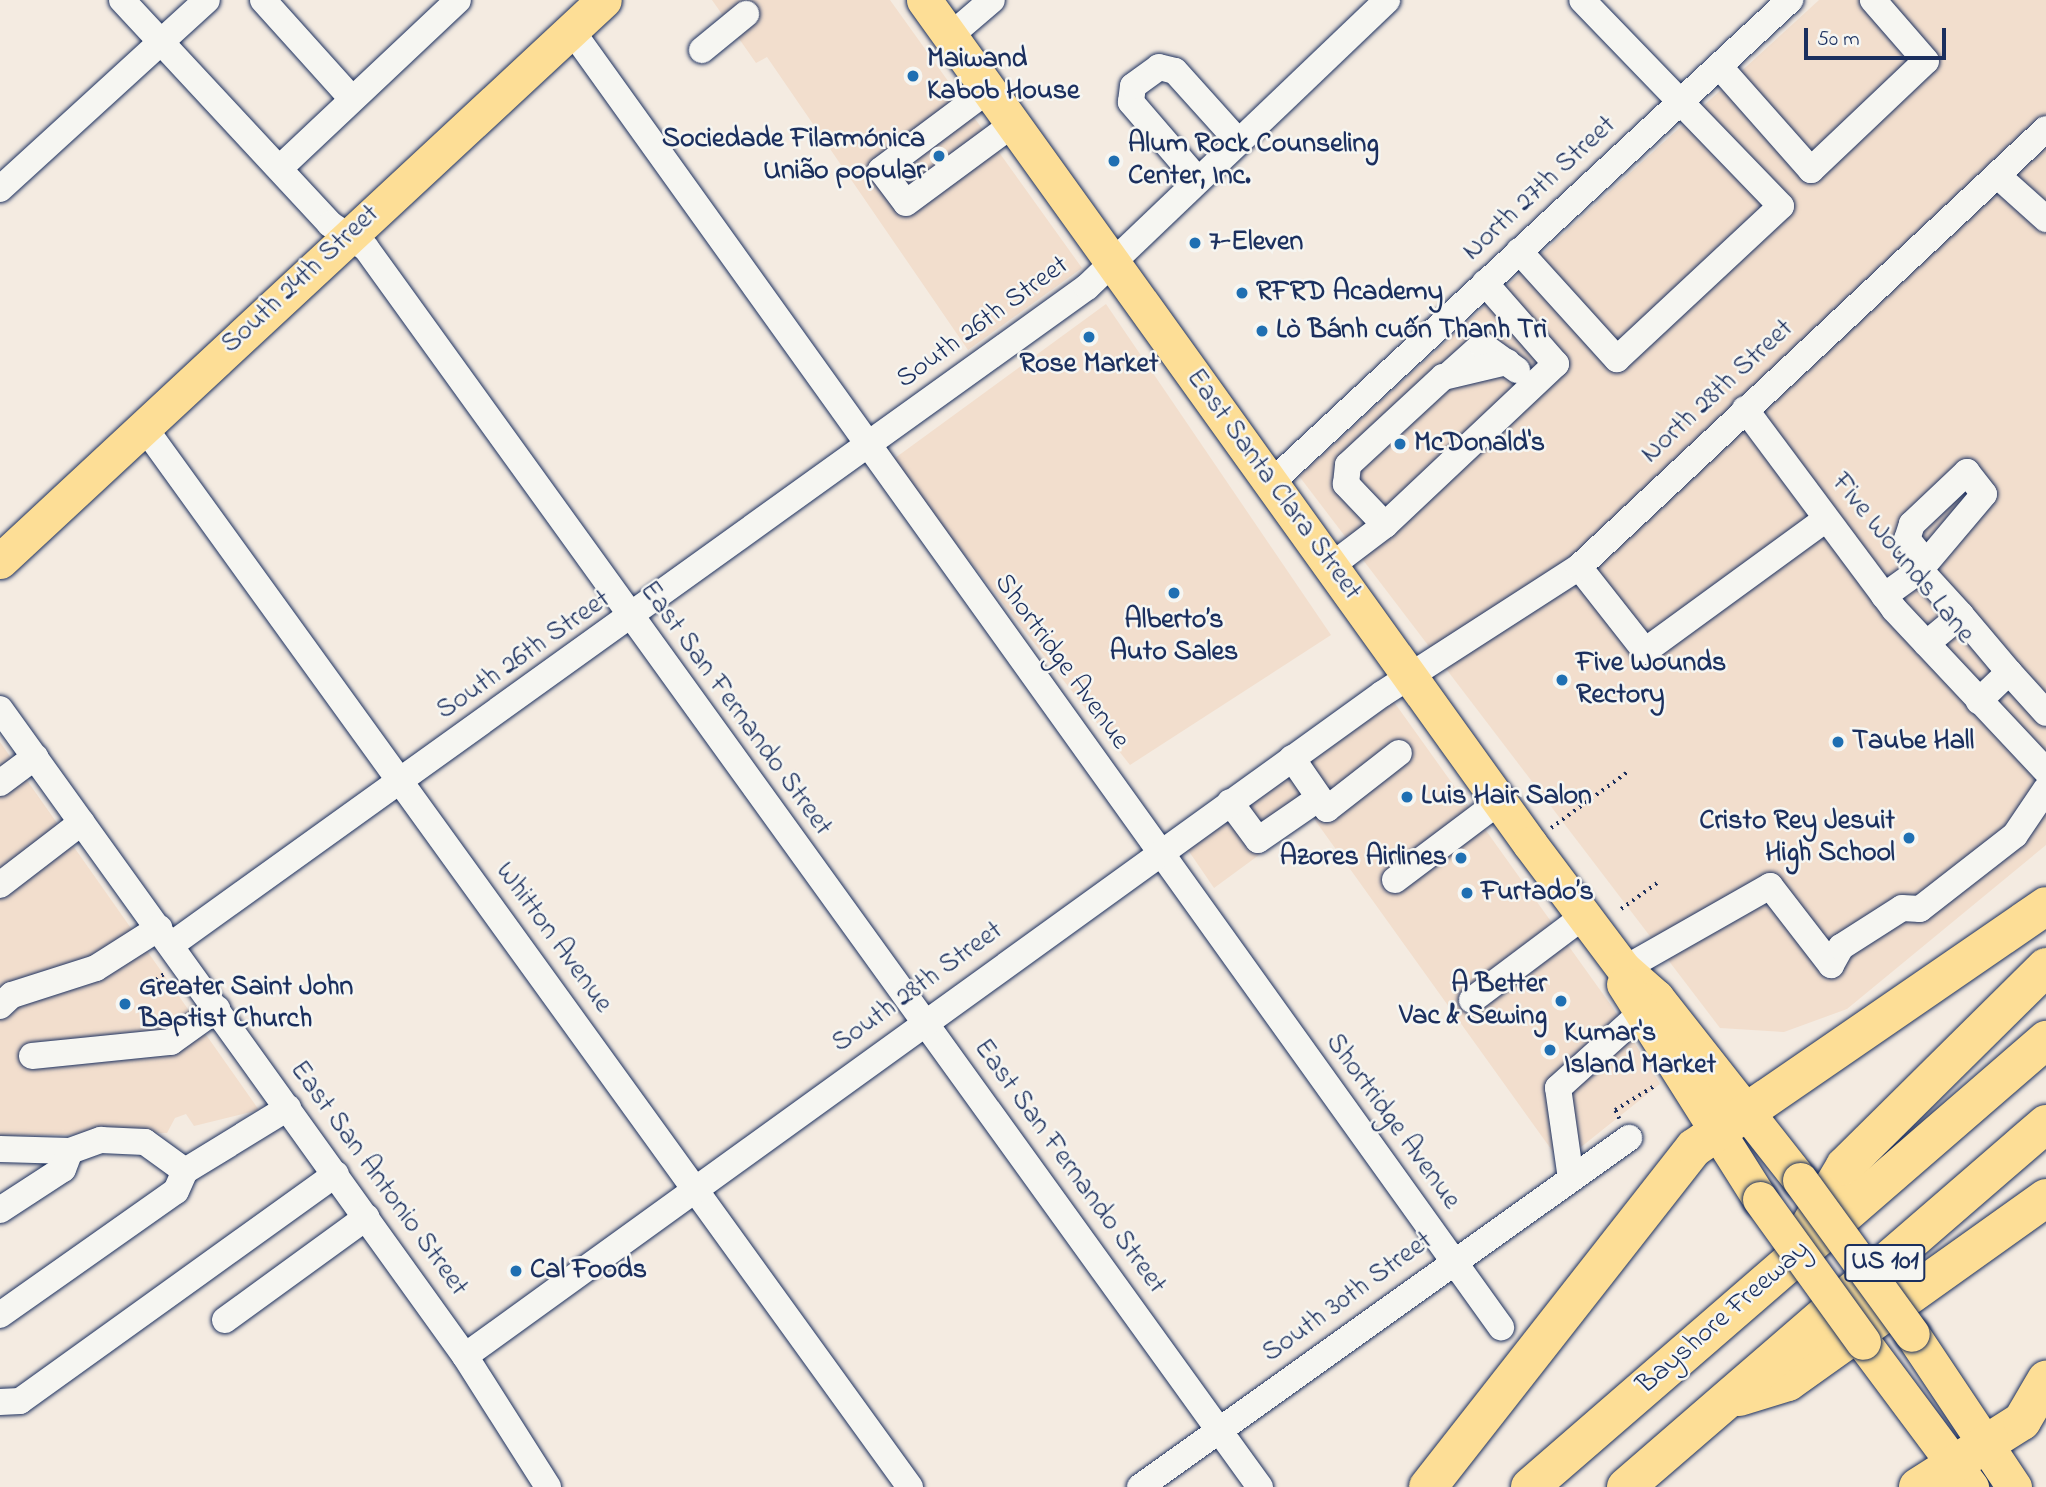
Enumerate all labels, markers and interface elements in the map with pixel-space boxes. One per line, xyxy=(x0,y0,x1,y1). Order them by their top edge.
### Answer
scale bar xyxy=(1808,14,1950,58)
text: 50 m xyxy=(1817,25,1860,55)
place label: Maiwand Kabob House xyxy=(927,43,1080,109)
marker: Maiwand Kabob House xyxy=(905,68,921,84)
street label: North 27th Street xyxy=(1456,109,1624,269)
place label: Sociedade Filarmónica União popular xyxy=(662,123,925,189)
place label: Alum Rock Counseling Center, Inc. xyxy=(1128,128,1379,194)
marker: Sociedade Filarmónica União popular xyxy=(931,148,947,164)
marker: Alum Rock Counseling Center, Inc. xyxy=(1106,153,1122,169)
street label: South 24th Street xyxy=(215,198,387,362)
place label: 7-Eleven xyxy=(1209,226,1303,260)
marker: 7-Eleven xyxy=(1187,235,1203,251)
street label: South 26th Street xyxy=(890,249,1076,397)
place label: RFRD Academy xyxy=(1256,276,1443,310)
marker: RFRD Academy xyxy=(1234,285,1250,301)
street label: North 28th Street xyxy=(1635,313,1801,471)
place label: Lò Bánh cuốn Thanh Trì xyxy=(1276,314,1547,348)
marker: Lò Bánh cuốn Thanh Trì xyxy=(1254,323,1270,339)
marker: Rose Market xyxy=(1081,329,1097,345)
place label: Rose Market xyxy=(1020,348,1158,382)
street label: East Santa Clara Street xyxy=(1178,363,1368,607)
place label: McDonald's xyxy=(1414,427,1545,461)
marker: McDonald's xyxy=(1392,436,1408,452)
street label: Five Wounds Lane xyxy=(1823,467,1981,651)
street label: Shortridge Avenue xyxy=(986,567,1136,757)
street label: East San Fernando Street xyxy=(631,575,839,843)
street label: South 26th Street xyxy=(431,584,617,728)
marker: Alberto’s Auto Sales xyxy=(1166,585,1182,601)
place label: Alberto’s Auto Sales xyxy=(1110,604,1238,670)
place label: Five Wounds Rectory xyxy=(1576,647,1726,713)
marker: Five Wounds Rectory xyxy=(1554,672,1570,688)
place label: Taube Hall xyxy=(1852,725,1974,759)
marker: Taube Hall xyxy=(1830,734,1846,750)
place label: Luis Hair Salon xyxy=(1421,780,1592,814)
marker: Luis Hair Salon xyxy=(1399,789,1415,805)
place label: Cristo Rey Jesuit High School xyxy=(1699,805,1895,871)
marker: Cristo Rey Jesuit High School xyxy=(1901,830,1917,846)
place label: Azores Airlines xyxy=(1280,841,1447,875)
marker: Azores Airlines xyxy=(1453,850,1469,866)
street label: Whitton Avenue xyxy=(487,856,619,1020)
place label: Furtado’s xyxy=(1481,876,1594,910)
marker: Furtado’s xyxy=(1459,885,1475,901)
street label: South 28th Street xyxy=(826,915,1010,1061)
place label: A Better Vac & Sewing xyxy=(1399,968,1547,1034)
place label: Greater Saint John Baptist Church xyxy=(139,971,353,1037)
marker: A Better Vac & Sewing xyxy=(1553,993,1569,1009)
marker: Greater Saint John Baptist Church xyxy=(117,996,133,1012)
place label: Kumar's Island Market xyxy=(1564,1017,1716,1083)
street label: Shortridge Avenue xyxy=(1317,1027,1467,1217)
street label: East San Fernando Street xyxy=(965,1033,1173,1301)
marker: Kumar's Island Market xyxy=(1542,1042,1558,1058)
street label: East San Antonio Street xyxy=(281,1055,475,1303)
street label: South 30th Street xyxy=(1256,1225,1440,1371)
street label: Bayshore Freeway xyxy=(1630,1234,1818,1402)
road number: US 101 xyxy=(1843,1240,1927,1286)
place label: Cal Foods xyxy=(530,1254,647,1288)
marker: Cal Foods xyxy=(508,1263,524,1279)

